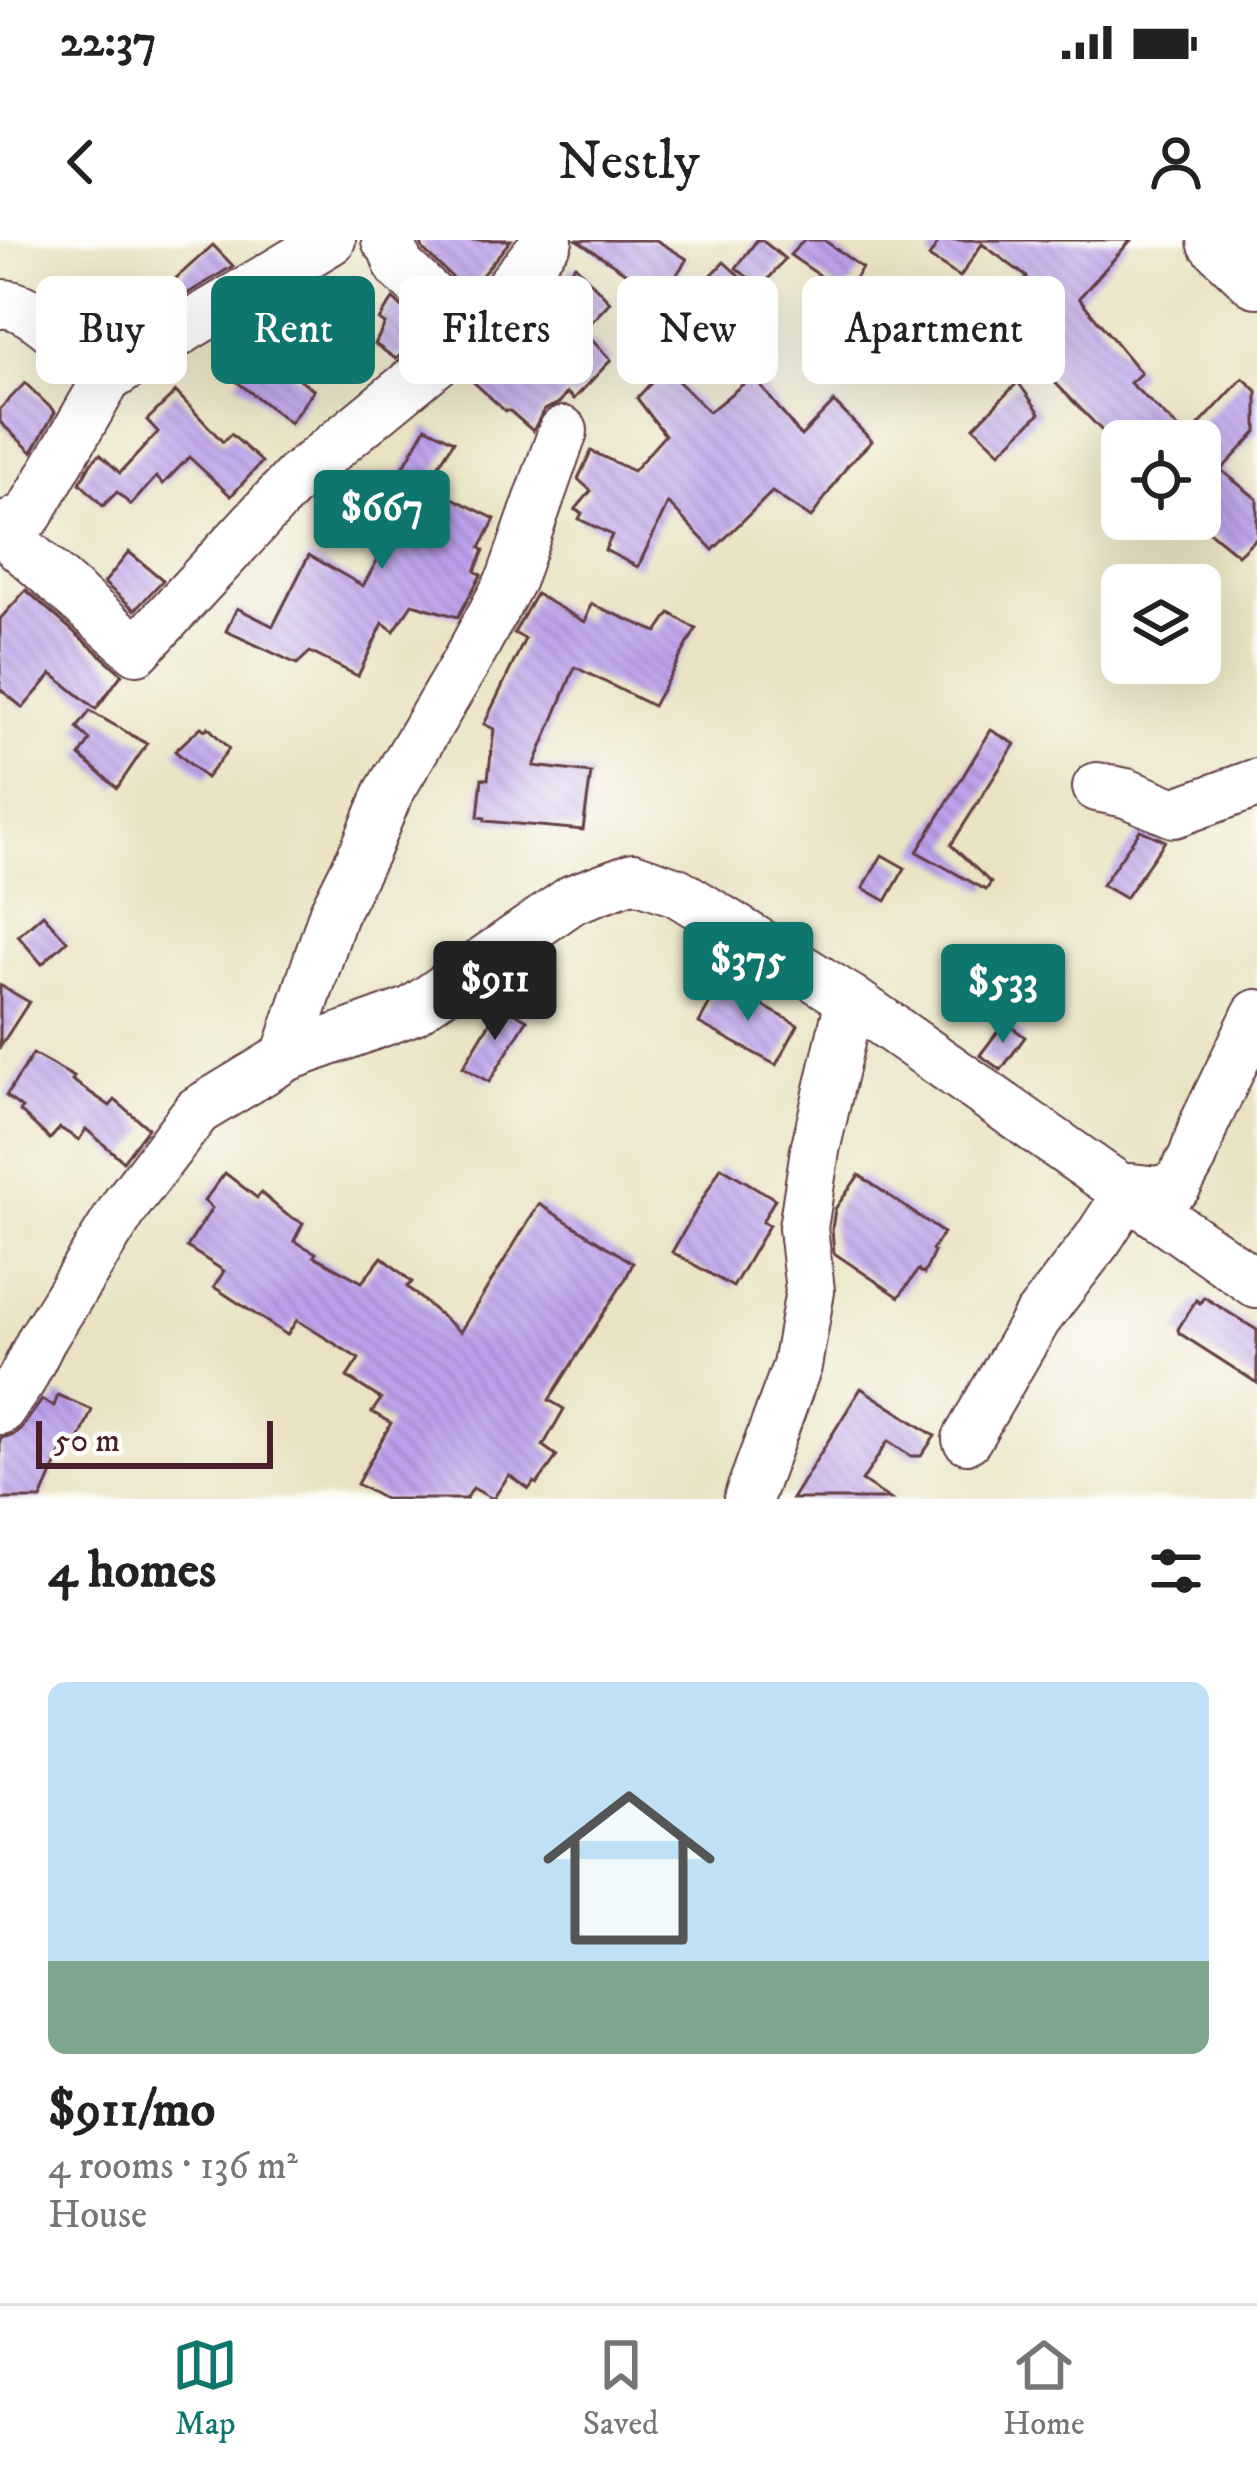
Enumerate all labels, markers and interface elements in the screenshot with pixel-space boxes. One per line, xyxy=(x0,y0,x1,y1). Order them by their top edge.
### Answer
text: 22:37 xyxy=(60,14,156,70)
icon: back xyxy=(48,129,114,195)
text: Nestly xyxy=(557,129,700,196)
icon: person xyxy=(1143,129,1209,195)
chip: Buy xyxy=(36,276,187,384)
chip: Rent xyxy=(211,276,375,384)
chip: Filters xyxy=(399,276,593,384)
chip: New xyxy=(617,276,778,384)
chip: Apartment xyxy=(802,276,1065,384)
map controls xyxy=(1101,420,1221,684)
button: locate xyxy=(1101,420,1221,540)
pin: $667 xyxy=(311,470,453,572)
text: $667 xyxy=(341,484,423,533)
button: layers xyxy=(1101,564,1221,684)
pin: $375 xyxy=(677,922,819,1024)
text: $375 xyxy=(710,936,786,985)
pin: $911 xyxy=(424,941,566,1043)
pin: $533 xyxy=(932,944,1074,1046)
text: $911 xyxy=(460,955,530,1004)
text: $533 xyxy=(968,958,1038,1007)
scale bar xyxy=(36,1415,273,1468)
text: 50 m xyxy=(54,1421,120,1462)
icon: filters xyxy=(1143,1538,1209,1604)
text: 4 homes xyxy=(48,1539,216,1603)
icon: home xyxy=(521,1760,737,1976)
text: $911/mo xyxy=(48,2078,215,2142)
text: 4 rooms · 136 m² xyxy=(48,2142,298,2191)
text: House xyxy=(48,2191,147,2240)
tab: Map xyxy=(172,2332,238,2445)
tab: Saved xyxy=(583,2332,659,2445)
tab: Home xyxy=(1003,2332,1085,2445)

